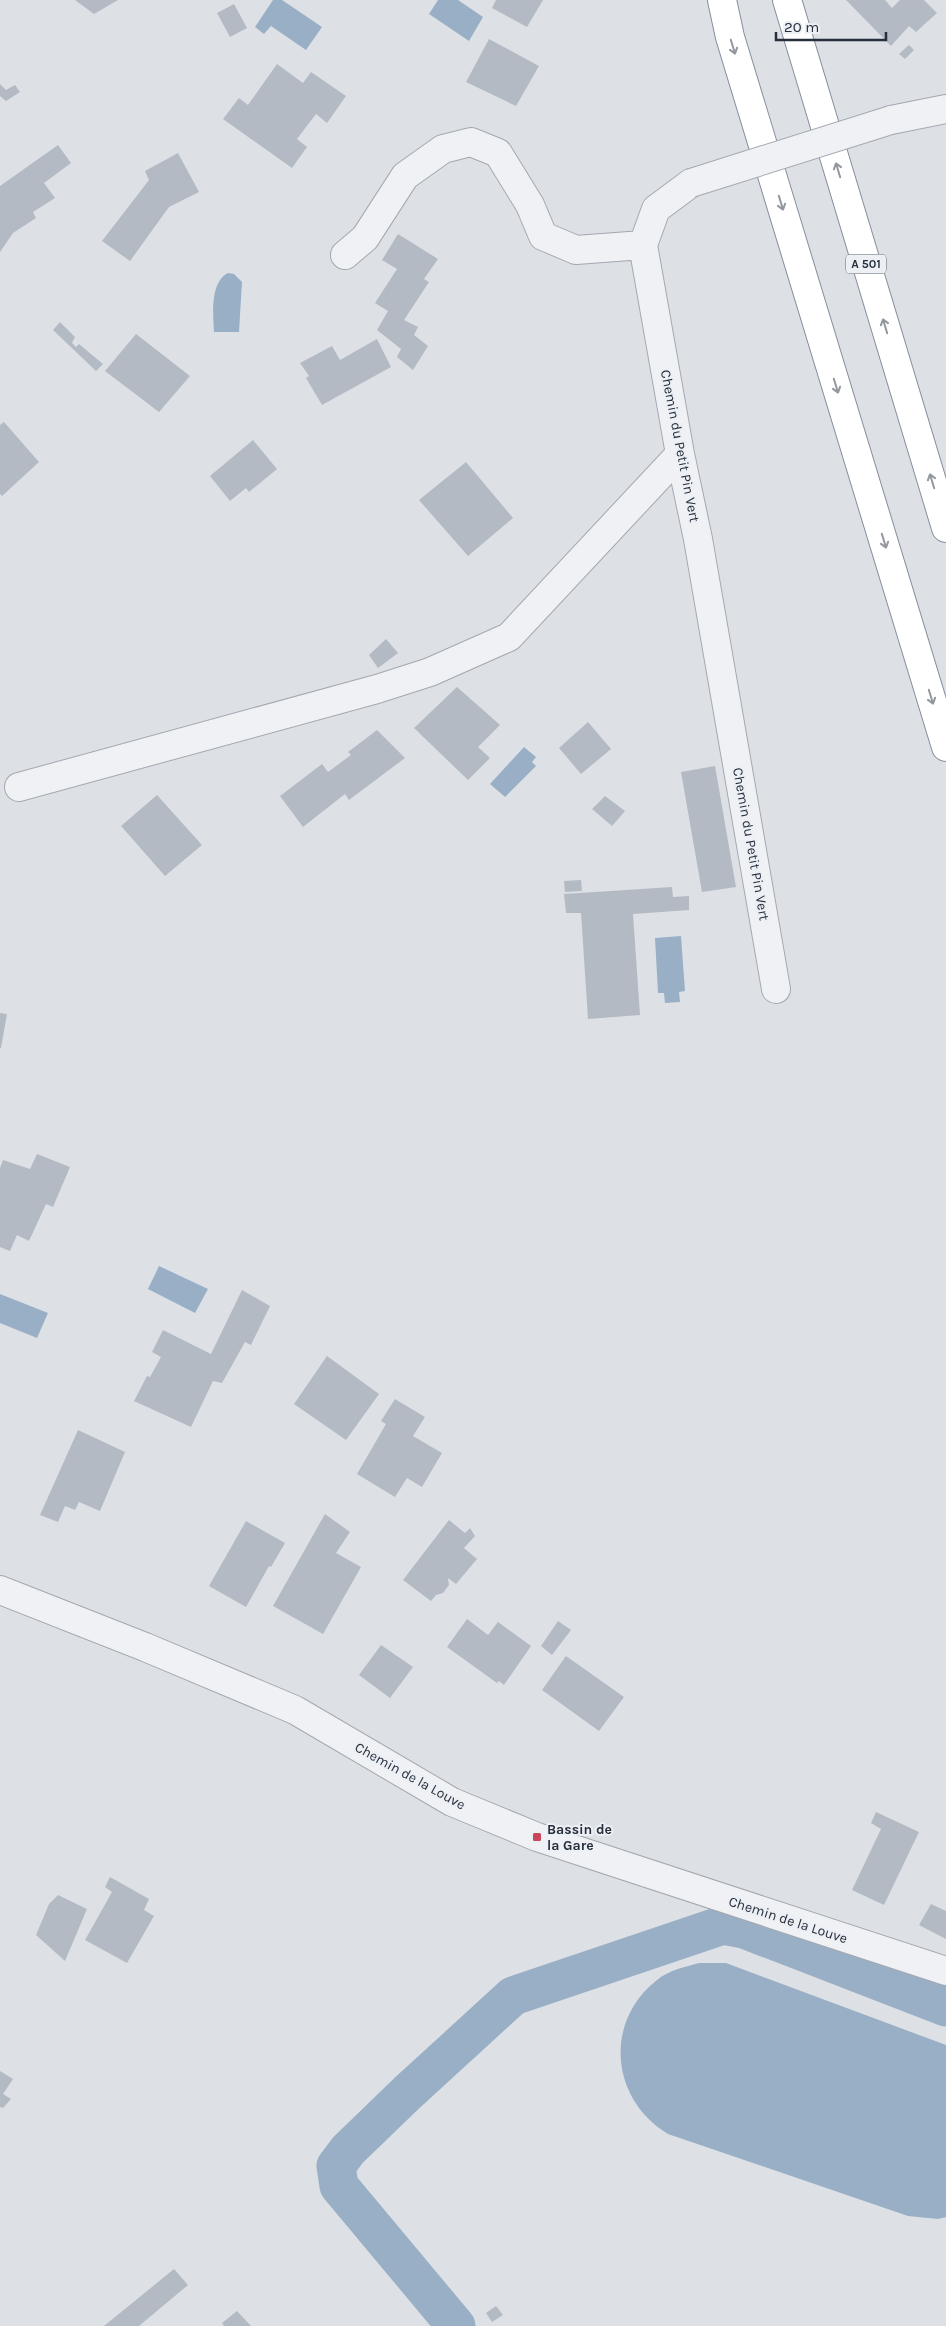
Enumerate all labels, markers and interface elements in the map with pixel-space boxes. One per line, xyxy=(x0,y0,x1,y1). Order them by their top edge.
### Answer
scale bar xyxy=(776,10,886,42)
text: 20 m xyxy=(784,18,819,36)
one-way arrow xyxy=(729,39,739,55)
one-way arrow xyxy=(832,162,842,178)
one-way arrow xyxy=(776,195,786,211)
road number: A 501 xyxy=(846,254,886,274)
one-way arrow xyxy=(879,318,889,334)
street label: Chemin du Petit Pin Vert xyxy=(657,368,703,524)
one-way arrow xyxy=(832,378,842,394)
one-way arrow xyxy=(926,474,936,490)
one-way arrow xyxy=(879,533,889,549)
one-way arrow xyxy=(926,688,936,704)
street label: Chemin du Petit Pin Vert xyxy=(729,766,773,922)
street label: Chemin de la Louve xyxy=(352,1739,468,1813)
place label: Bassin de la Gare xyxy=(547,1821,612,1854)
marker: Bassin de la Gare xyxy=(531,1831,543,1843)
street label: Chemin de la Louve xyxy=(726,1893,850,1947)

